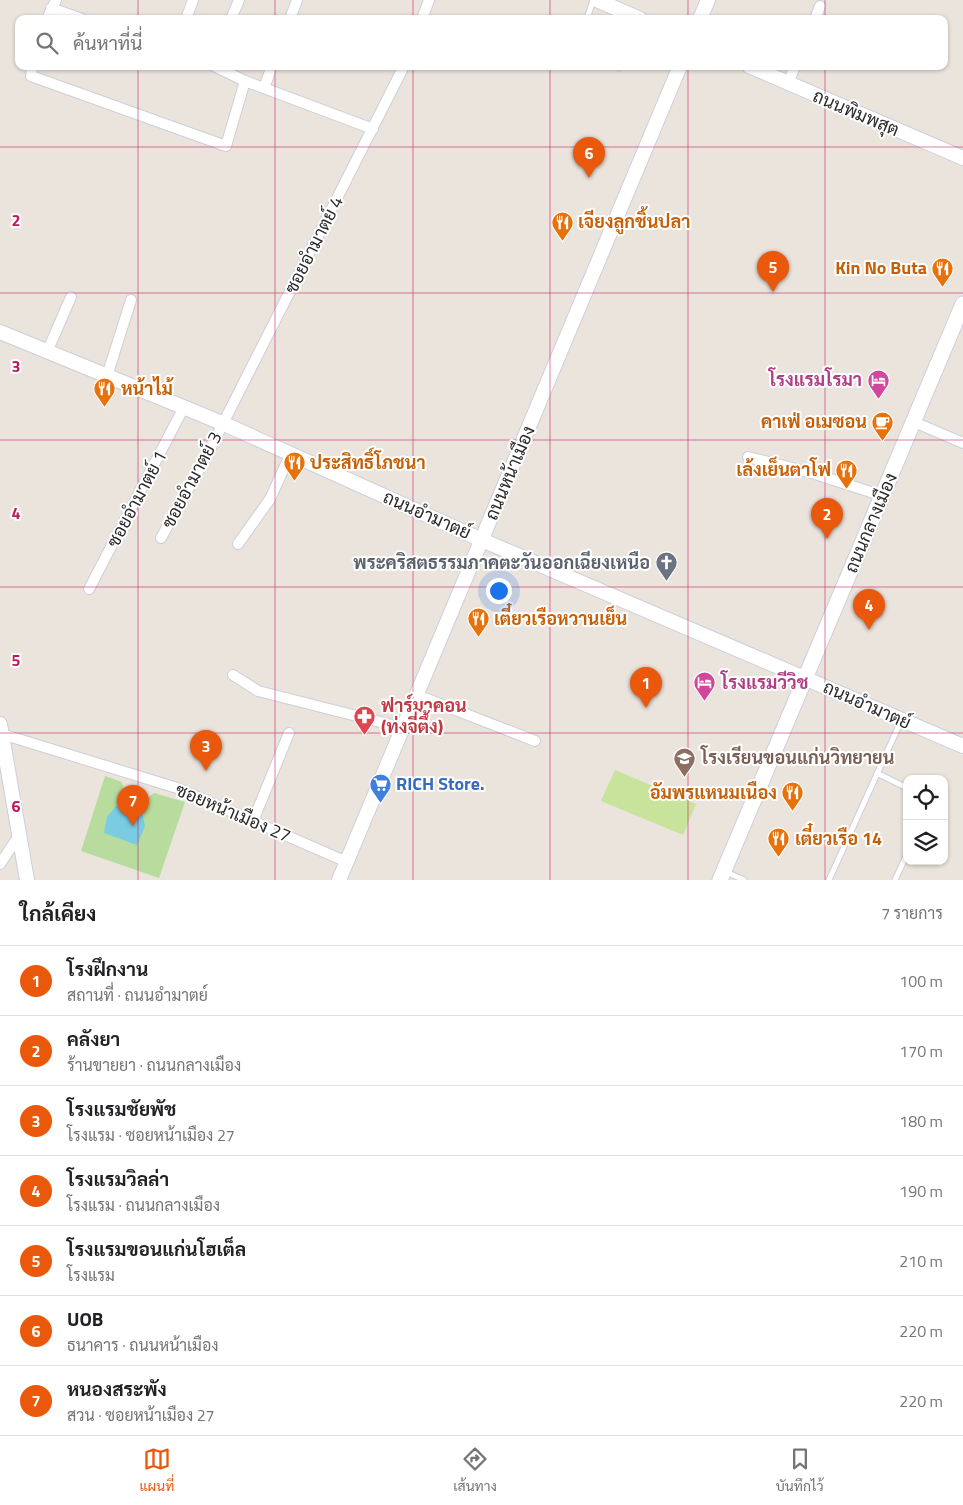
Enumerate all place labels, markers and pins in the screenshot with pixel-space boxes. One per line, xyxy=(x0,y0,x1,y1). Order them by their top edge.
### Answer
pin: 6 xyxy=(573,137,605,178)
place label: เจียงลูกชิ้นปลา xyxy=(578,206,690,235)
restaurant icon: เจียงลูกชิ้นปลา xyxy=(550,210,574,241)
pin: 5 xyxy=(757,251,789,292)
place label: Kin No Buta xyxy=(835,254,927,281)
restaurant icon: Kin No Buta xyxy=(931,256,955,287)
place label: โรงแรมโรมา xyxy=(768,366,862,393)
hotel icon: โรงแรมโรมา xyxy=(866,368,890,399)
place label: หน้าไม้ xyxy=(121,375,174,402)
restaurant icon: หน้าไม้ xyxy=(93,377,117,408)
place label: คาเฟ่ อเมซอน xyxy=(761,408,867,435)
cafe icon: คาเฟ่ อเมซอน xyxy=(871,410,895,441)
place label: ประสิทธิ์โภชนา xyxy=(310,447,426,476)
restaurant icon: ประสิทธิ์โภชนา xyxy=(282,451,306,482)
place label: เล้งเย็นตาโฟ xyxy=(736,456,831,483)
restaurant icon: เล้งเย็นตาโฟ xyxy=(835,458,859,489)
pin: 2 xyxy=(811,498,843,539)
place label: พระคริสตธรรมภาคตะวันออกเฉียงเหนือ xyxy=(353,549,650,576)
church icon: พระคริสตธรรมภาคตะวันออกเฉียงเหนือ xyxy=(654,551,678,582)
pin: 4 xyxy=(853,589,885,630)
place label: เตี๋ยวเรือหวานเย็น xyxy=(494,603,627,632)
restaurant icon: เตี๋ยวเรือหวานเย็น xyxy=(466,607,490,638)
pin: 1 xyxy=(630,667,662,708)
place label: โรงแรมวีวิช xyxy=(720,669,809,696)
hotel icon: โรงแรมวีวิช xyxy=(693,671,717,702)
place label: ฟาร์มาคอน (ท่งจี่ตึ้ง) xyxy=(381,692,467,740)
pharmacy icon: ฟาร์มาคอน (ท่งจี่ตึ้ง) xyxy=(353,704,377,735)
pin: 3 xyxy=(190,730,222,771)
place label: โรงเรียนขอนแก่นวิทยายน xyxy=(700,744,894,771)
school or university icon: โรงเรียนขอนแก่นวิทยายน xyxy=(673,746,697,777)
place label: RICH Store. xyxy=(396,770,485,797)
supermarket icon: RICH Store. xyxy=(368,772,392,803)
place label: อัมพรแหนมเนือง xyxy=(650,779,777,806)
restaurant icon: อัมพรแหนมเนือง xyxy=(781,781,805,812)
pin: 7 xyxy=(117,785,149,826)
place label: เตี๋ยวเรือ 14 xyxy=(795,823,882,852)
restaurant icon: เตี๋ยวเรือ 14 xyxy=(767,827,791,858)

